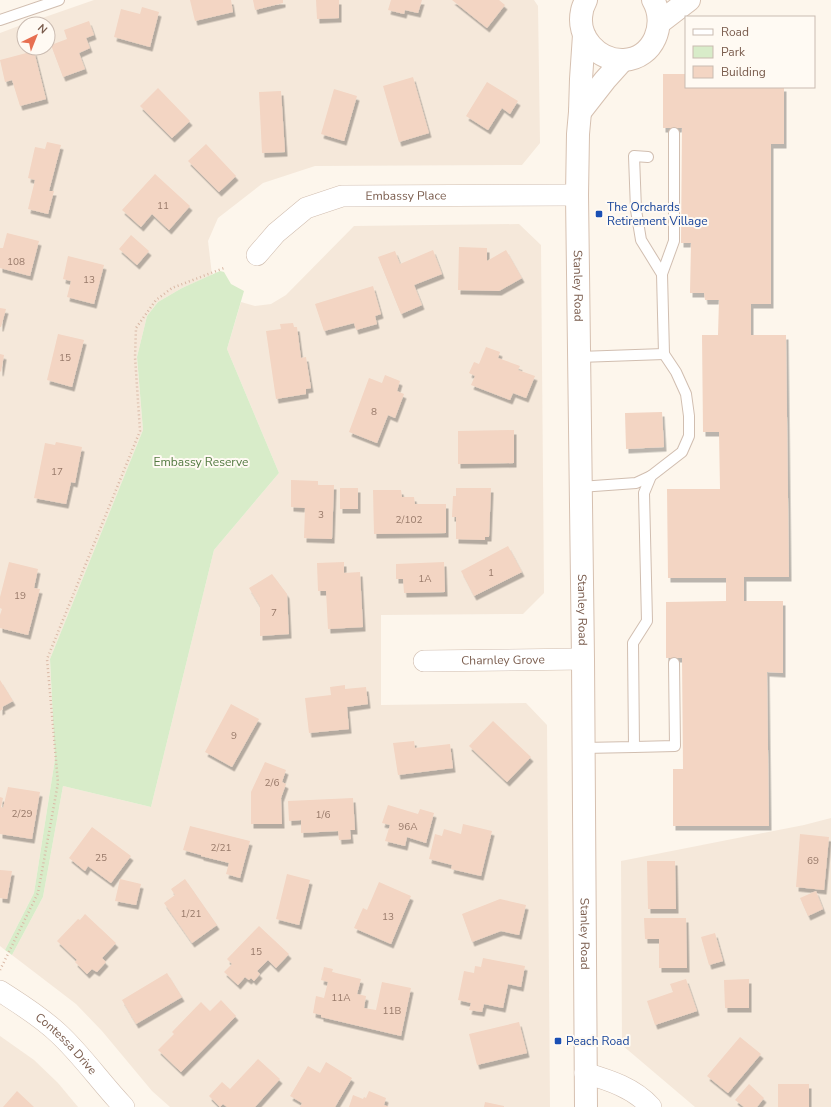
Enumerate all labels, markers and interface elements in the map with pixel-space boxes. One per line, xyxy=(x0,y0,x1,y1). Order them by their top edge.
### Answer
north arrow xyxy=(16,16,56,56)
legend xyxy=(685,16,815,88)
text: N xyxy=(34,21,51,37)
text: Road xyxy=(721,24,749,40)
text: Park xyxy=(721,44,746,60)
text: Building xyxy=(721,64,766,80)
street label: Embassy Place xyxy=(366,188,446,204)
house number: 11 xyxy=(157,199,169,213)
place label: The Orchards Retirement Village xyxy=(607,199,708,229)
marker: The Orchards Retirement Village xyxy=(594,209,604,219)
street label: Stanley Road xyxy=(570,250,587,322)
house number: 108 xyxy=(7,255,25,269)
house number: 13 xyxy=(83,273,95,287)
house number: 15 xyxy=(59,351,71,365)
house number: 8 xyxy=(371,405,377,419)
park label: Embassy Reserve xyxy=(154,454,248,470)
house number: 17 xyxy=(51,465,63,479)
house number: 3 xyxy=(318,508,324,522)
house number: 2/102 xyxy=(396,513,422,527)
house number: 1 xyxy=(488,566,494,580)
house number: 1A xyxy=(418,572,432,586)
street label: Stanley Road xyxy=(574,574,591,646)
house number: 19 xyxy=(14,589,26,603)
house number: 7 xyxy=(271,606,277,620)
street label: Charnley Grove xyxy=(461,651,545,669)
house number: 9 xyxy=(231,729,237,743)
house number: 2/6 xyxy=(265,776,279,790)
house number: 2/29 xyxy=(12,807,32,821)
house number: 1/6 xyxy=(316,808,330,822)
house number: 96A xyxy=(398,820,418,834)
house number: 2/21 xyxy=(211,841,231,855)
house number: 25 xyxy=(95,851,107,865)
house number: 69 xyxy=(807,854,819,868)
street label: Stanley Road xyxy=(577,898,593,970)
house number: 1/21 xyxy=(181,907,201,921)
house number: 13 xyxy=(382,910,394,924)
house number: 15 xyxy=(250,945,262,959)
house number: 11A xyxy=(331,991,351,1005)
house number: 11B xyxy=(383,1004,402,1018)
street label: Contessa Drive xyxy=(32,1009,100,1078)
place label: Peach Road xyxy=(566,1033,629,1049)
marker: Peach Road xyxy=(553,1036,563,1046)

